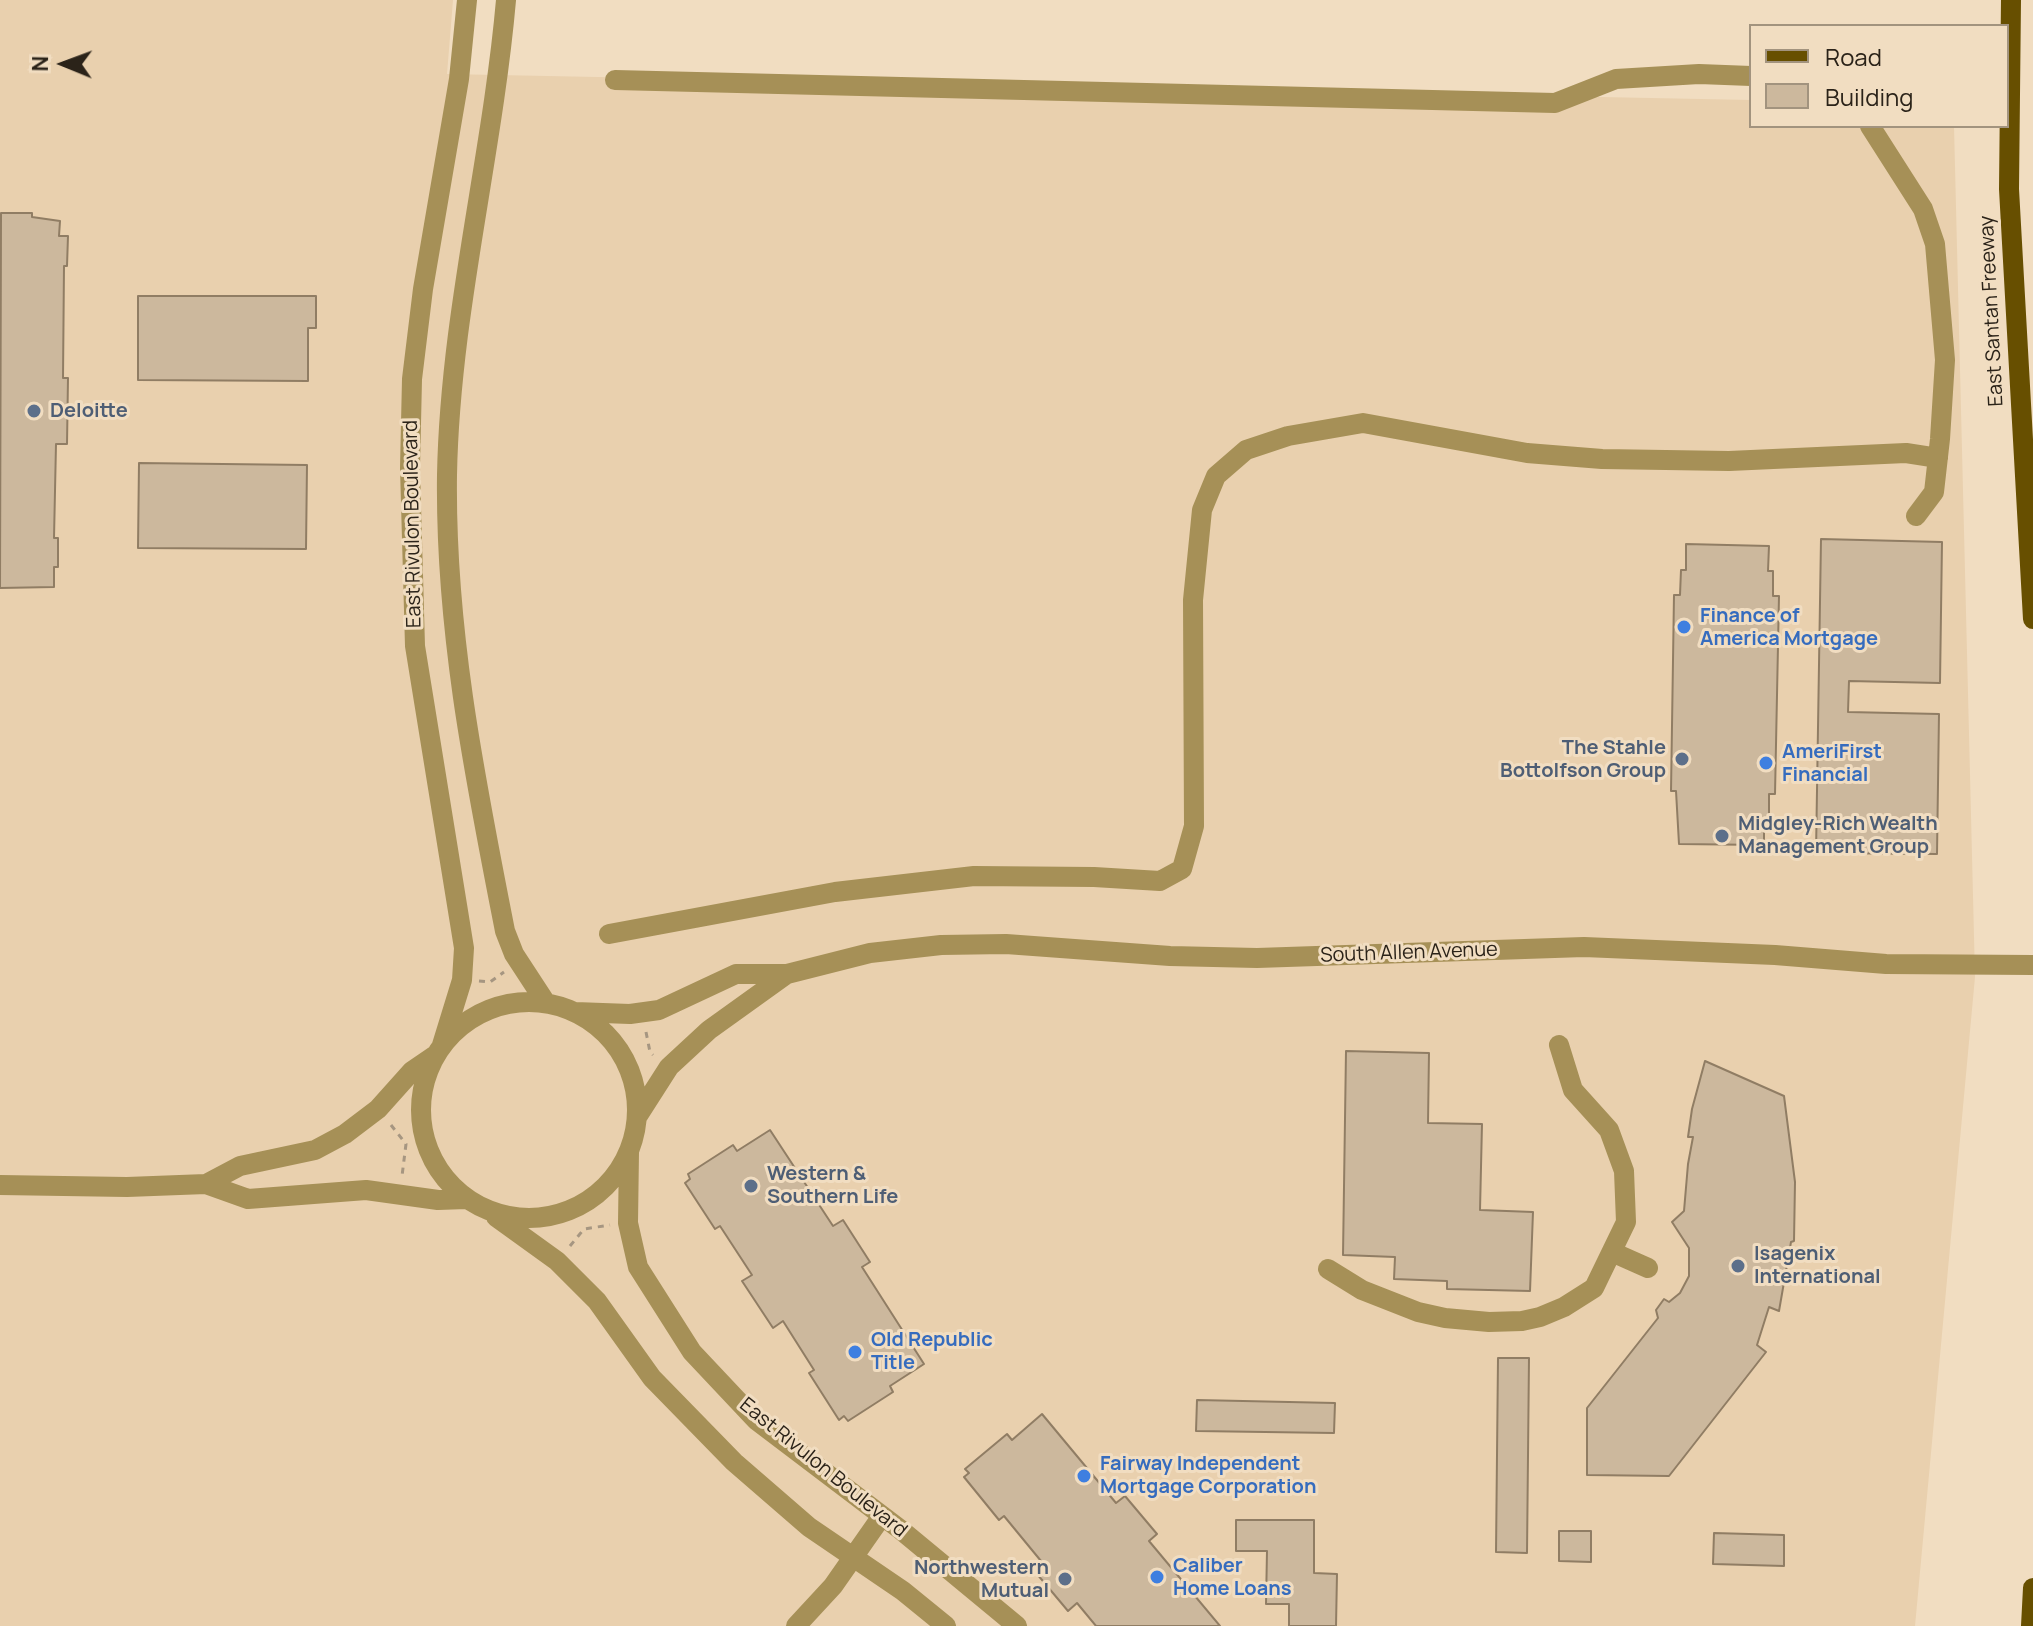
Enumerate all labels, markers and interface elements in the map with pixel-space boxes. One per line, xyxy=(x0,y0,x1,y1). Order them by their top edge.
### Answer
north arrow xyxy=(24,24,104,104)
legend xyxy=(1749,24,2009,128)
text: Road xyxy=(1825,40,1882,73)
text: N xyxy=(25,55,55,72)
text: Building xyxy=(1825,80,1913,113)
street label: East Santan Freeway xyxy=(1975,215,2009,407)
place label: Deloitte xyxy=(50,399,128,423)
marker: Deloitte xyxy=(25,402,43,420)
street label: East Rivulon Boulevard xyxy=(399,420,427,628)
place label: Finance of America Mortgage xyxy=(1700,604,1878,651)
marker: Finance of America Mortgage xyxy=(1675,618,1693,636)
place label: The Stahle Bottolfson Group xyxy=(1500,736,1666,783)
place label: AmeriFirst Financial xyxy=(1782,740,1882,787)
marker: The Stahle Bottolfson Group xyxy=(1673,750,1691,768)
marker: AmeriFirst Financial xyxy=(1757,754,1775,772)
place label: Midgley-Rich Wealth Management Group xyxy=(1738,812,1938,859)
marker: Midgley-Rich Wealth Management Group xyxy=(1713,827,1731,845)
street label: South Allen Avenue xyxy=(1320,938,1498,968)
place label: Western & Southern Life xyxy=(767,1162,898,1209)
marker: Western & Southern Life xyxy=(742,1177,760,1195)
place label: Isagenix International xyxy=(1754,1242,1881,1289)
marker: Isagenix International xyxy=(1729,1257,1747,1275)
place label: Old Republic Title xyxy=(871,1328,993,1375)
marker: Old Republic Title xyxy=(846,1343,864,1361)
street label: East Rivulon Boulevard xyxy=(735,1393,911,1543)
place label: Fairway Independent Mortgage Corporation xyxy=(1100,1452,1316,1499)
marker: Fairway Independent Mortgage Corporation xyxy=(1075,1467,1093,1485)
place label: Caliber Home Loans xyxy=(1173,1554,1292,1601)
place label: Northwestern Mutual xyxy=(914,1556,1049,1603)
marker: Caliber Home Loans xyxy=(1148,1568,1166,1586)
marker: Northwestern Mutual xyxy=(1056,1570,1074,1588)

